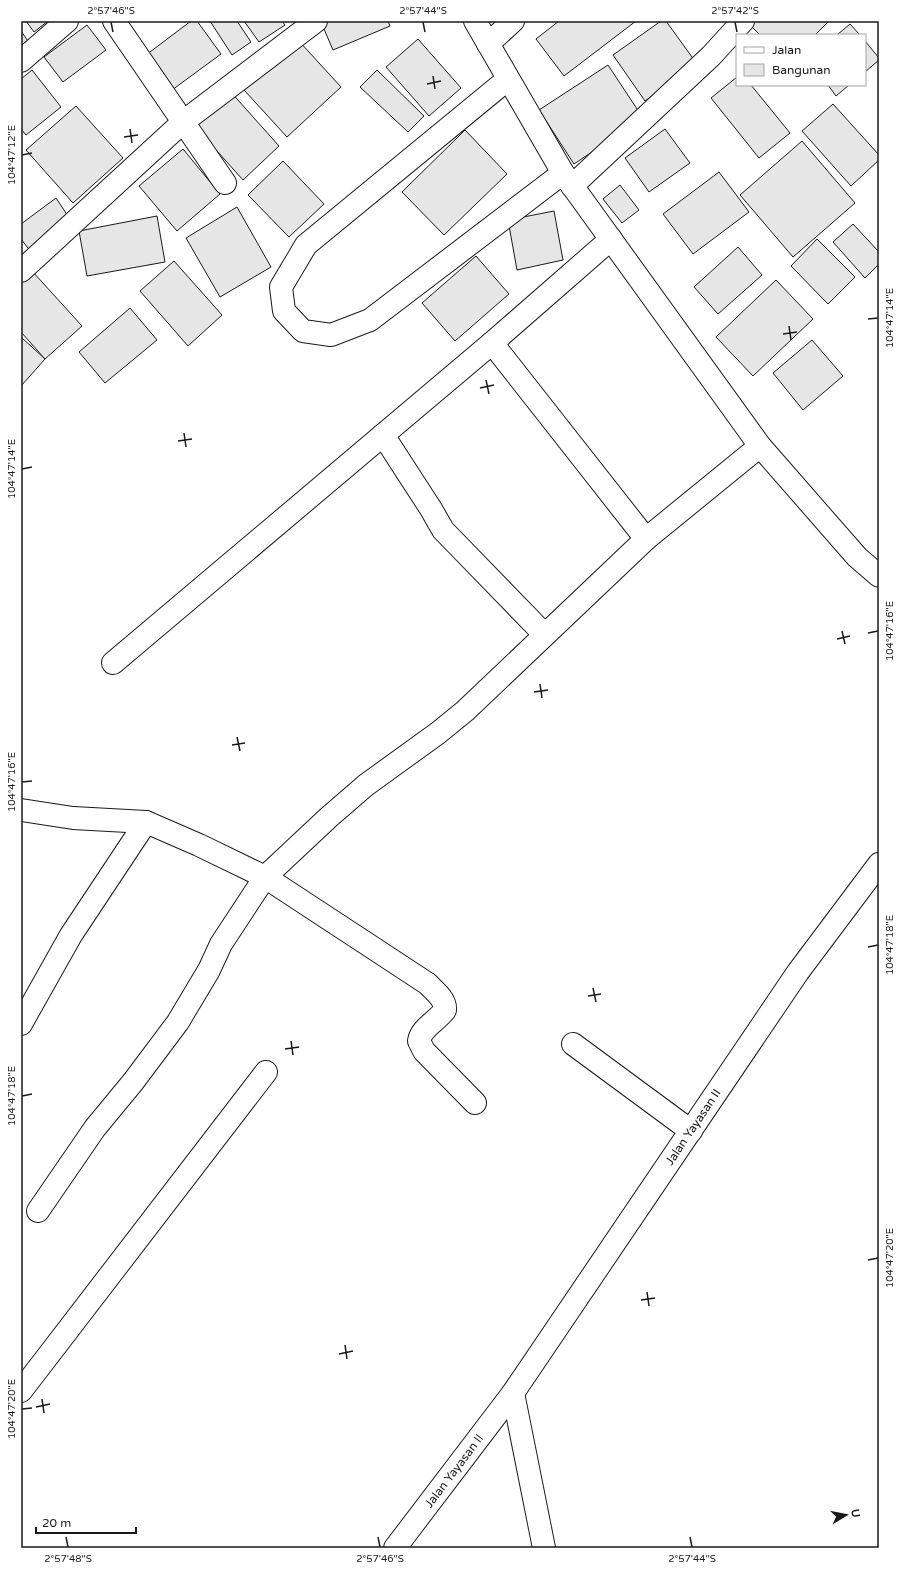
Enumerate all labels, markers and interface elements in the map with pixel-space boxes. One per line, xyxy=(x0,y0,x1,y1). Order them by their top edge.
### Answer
text: 2°57'46"S xyxy=(87,5,135,17)
text: 2°57'44"S xyxy=(399,5,447,17)
text: 2°57'42"S xyxy=(711,5,759,17)
legend xyxy=(736,34,866,86)
text: Jalan xyxy=(772,43,801,57)
text: Bangunan xyxy=(772,63,831,77)
text: 104°47'12"E xyxy=(6,125,18,185)
text: 104°47'14"E xyxy=(884,288,896,348)
text: 104°47'14"E xyxy=(6,439,18,499)
text: 104°47'16"E xyxy=(884,601,896,661)
text: 104°47'16"E xyxy=(6,752,18,812)
text: 104°47'18"E xyxy=(884,915,896,975)
text: 104°47'18"E xyxy=(6,1066,18,1126)
street label: Jalan Yayasan II xyxy=(662,1086,724,1168)
text: 104°47'20"E xyxy=(884,1228,896,1288)
text: 104°47'20"E xyxy=(6,1379,18,1439)
street label: Jalan Yayasan II xyxy=(422,1431,486,1511)
north arrow xyxy=(826,1495,866,1535)
text: U xyxy=(848,1508,862,1519)
scale bar xyxy=(36,1509,136,1535)
text: 20 m xyxy=(42,1516,71,1530)
text: 2°57'48"S xyxy=(44,1553,92,1565)
text: 2°57'46"S xyxy=(356,1553,404,1565)
text: 2°57'44"S xyxy=(668,1553,716,1565)

